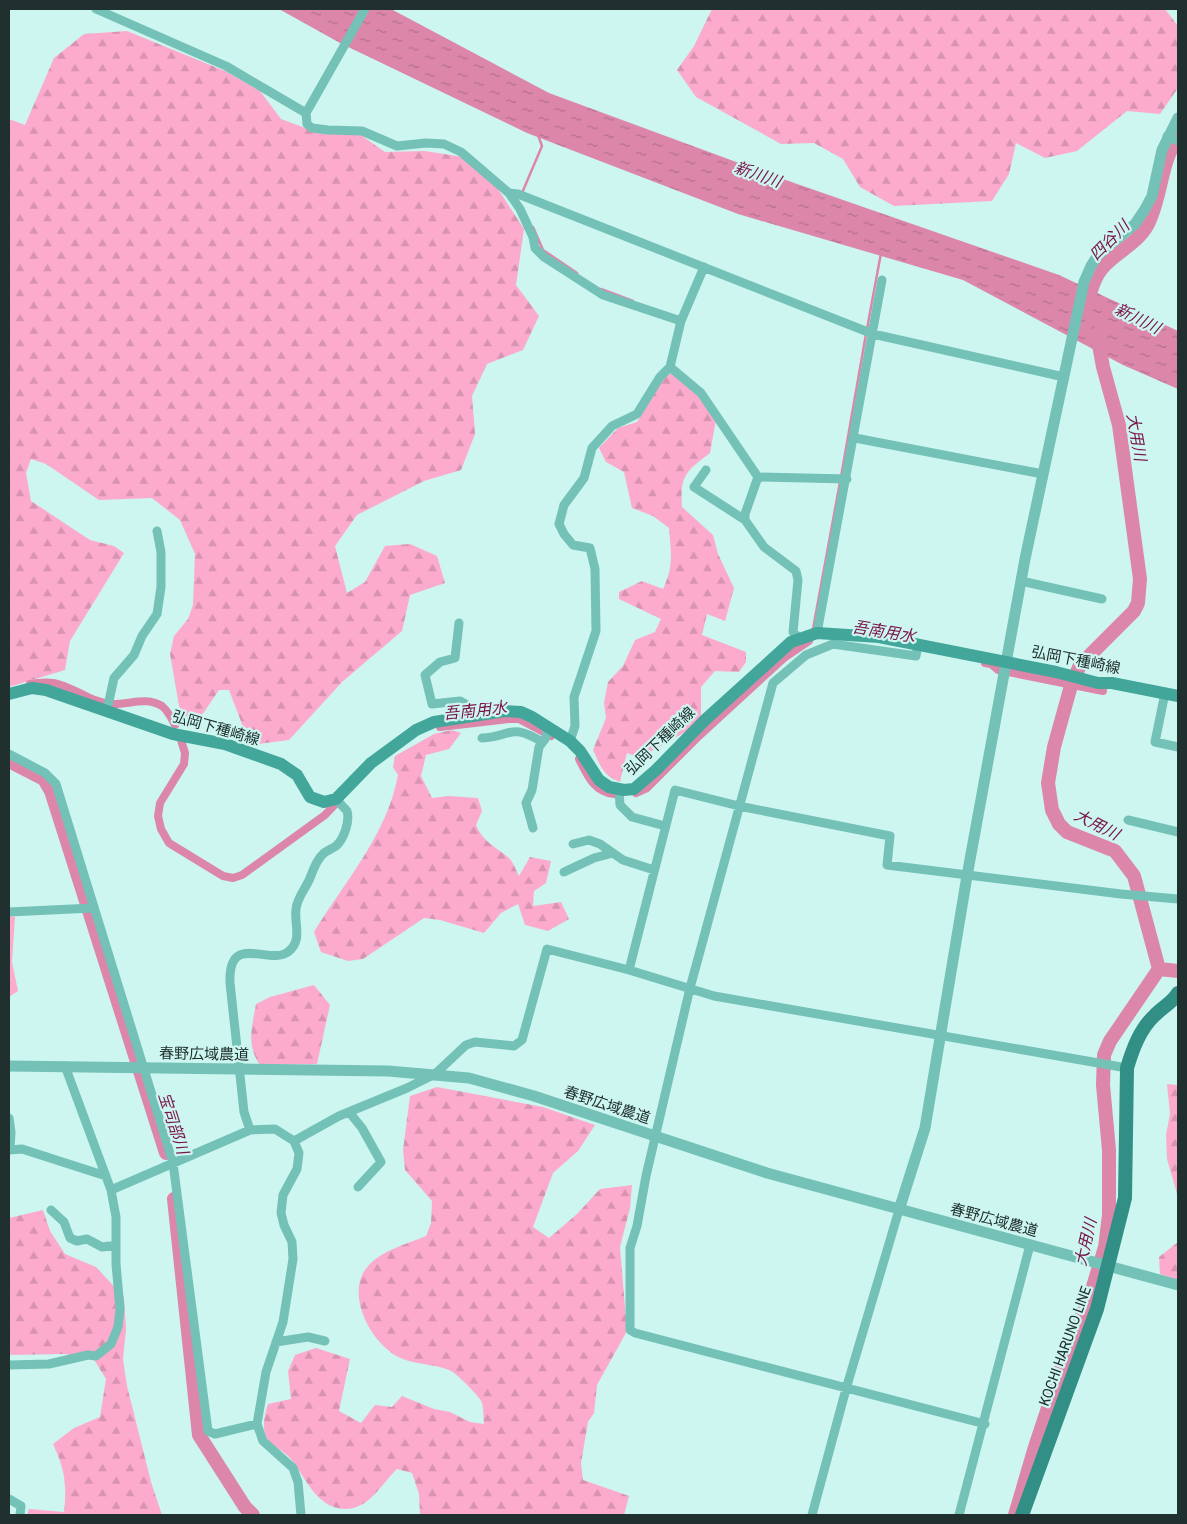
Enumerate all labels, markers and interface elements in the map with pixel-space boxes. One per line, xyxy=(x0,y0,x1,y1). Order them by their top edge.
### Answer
water label: 新川川 xyxy=(732,156,786,193)
water label: 四谷川 xyxy=(1084,214,1135,265)
water label: 新川川 xyxy=(1112,298,1166,339)
water label: 大用川 xyxy=(1122,411,1152,465)
water label: 吾南用水 xyxy=(851,615,919,647)
street label: 弘岡下種崎線 xyxy=(1030,641,1122,678)
water label: 吾南用水 xyxy=(442,696,510,724)
street label: 弘岡下種崎線 xyxy=(620,702,699,779)
street label: 弘岡下種崎線 xyxy=(170,705,262,750)
water label: 大用川 xyxy=(1071,803,1125,846)
street label: 春野広域農道 xyxy=(159,1042,249,1065)
street label: 春野広域農道 xyxy=(561,1081,653,1128)
water label: 宝司部川 xyxy=(154,1089,195,1159)
street label: 春野広域農道 xyxy=(948,1198,1040,1241)
water label: 大用川 xyxy=(1069,1214,1102,1268)
street label: KOCHI HARUNO LINE xyxy=(1033,1283,1096,1409)

